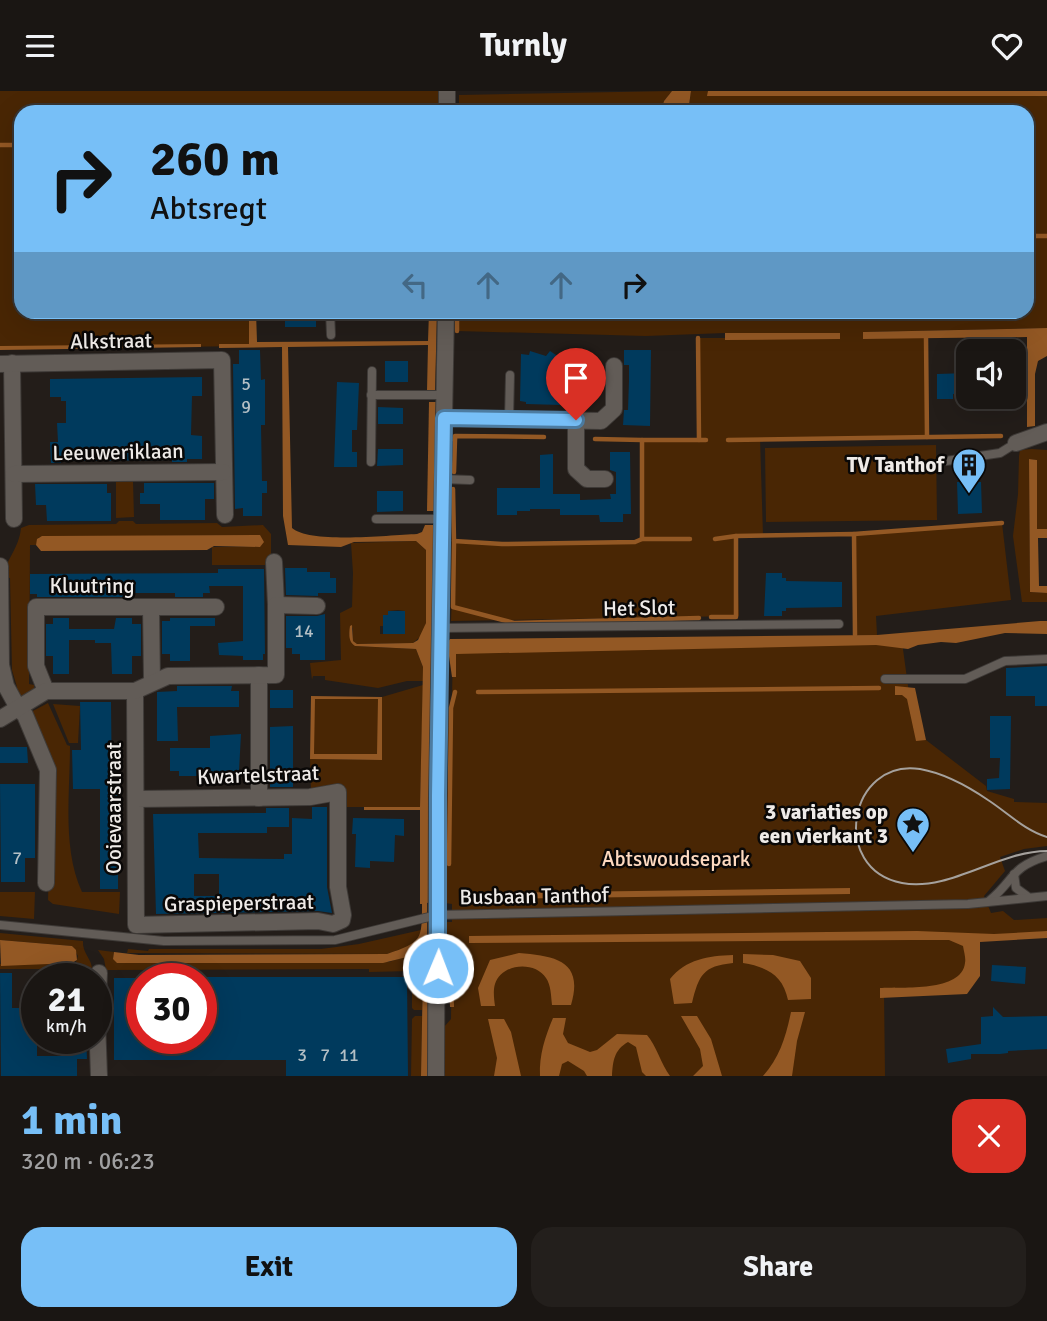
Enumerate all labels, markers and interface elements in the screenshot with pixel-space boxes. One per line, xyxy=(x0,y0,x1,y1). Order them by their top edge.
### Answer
text: Turnly xyxy=(480,26,567,65)
icon: menu xyxy=(21,27,59,65)
icon: heart xyxy=(988,27,1026,65)
text: 260 m xyxy=(150,129,280,189)
icon: right xyxy=(35,133,126,224)
text: Abtsregt xyxy=(150,189,267,228)
icon: left xyxy=(396,266,434,304)
icon: ahead xyxy=(469,266,507,304)
icon: ahead xyxy=(542,266,580,304)
icon: right xyxy=(615,266,653,304)
street label: Alkstraat xyxy=(70,327,152,355)
map controls xyxy=(956,339,1026,409)
button: sound xyxy=(956,339,1026,409)
pin xyxy=(546,348,606,420)
icon: arrive xyxy=(557,359,595,397)
house number: 5 xyxy=(241,373,251,395)
house number: 9 xyxy=(241,396,251,418)
street label: Leeuweriklaan xyxy=(52,438,184,466)
building icon: TV Tanthof xyxy=(950,446,988,495)
place label: TV Tanthof xyxy=(847,452,945,478)
street label: Kluutring xyxy=(49,573,135,599)
street label: Het Slot xyxy=(603,594,675,622)
house number: 14 xyxy=(294,620,314,642)
street label: Ooievaarstraat xyxy=(101,742,127,874)
street label: Kwartelstraat xyxy=(196,760,320,790)
place label: 3 variaties op een vierkant 3 xyxy=(759,799,888,849)
place icon: 3 variaties op een vierkant 3 xyxy=(894,805,932,854)
park label: Abtswoudsepark xyxy=(602,846,751,872)
house number: 7 xyxy=(12,847,22,869)
street label: Busbaan Tanthof xyxy=(459,882,610,910)
street label: Graspieperstraat xyxy=(164,889,314,917)
position arrow xyxy=(401,931,475,1005)
speed limit sign: 30 xyxy=(126,963,217,1054)
text: 21 xyxy=(48,978,85,1021)
text: km/h xyxy=(46,1015,87,1037)
house number: 3 xyxy=(297,1044,307,1066)
house number: 7 xyxy=(320,1044,330,1066)
house number: 11 xyxy=(339,1044,359,1066)
text: 1 min xyxy=(21,1095,122,1146)
button: close xyxy=(952,1099,1026,1173)
text: 320 m · 06:23 xyxy=(21,1147,155,1176)
button: Exit xyxy=(21,1227,517,1307)
button: Share xyxy=(531,1227,1026,1307)

